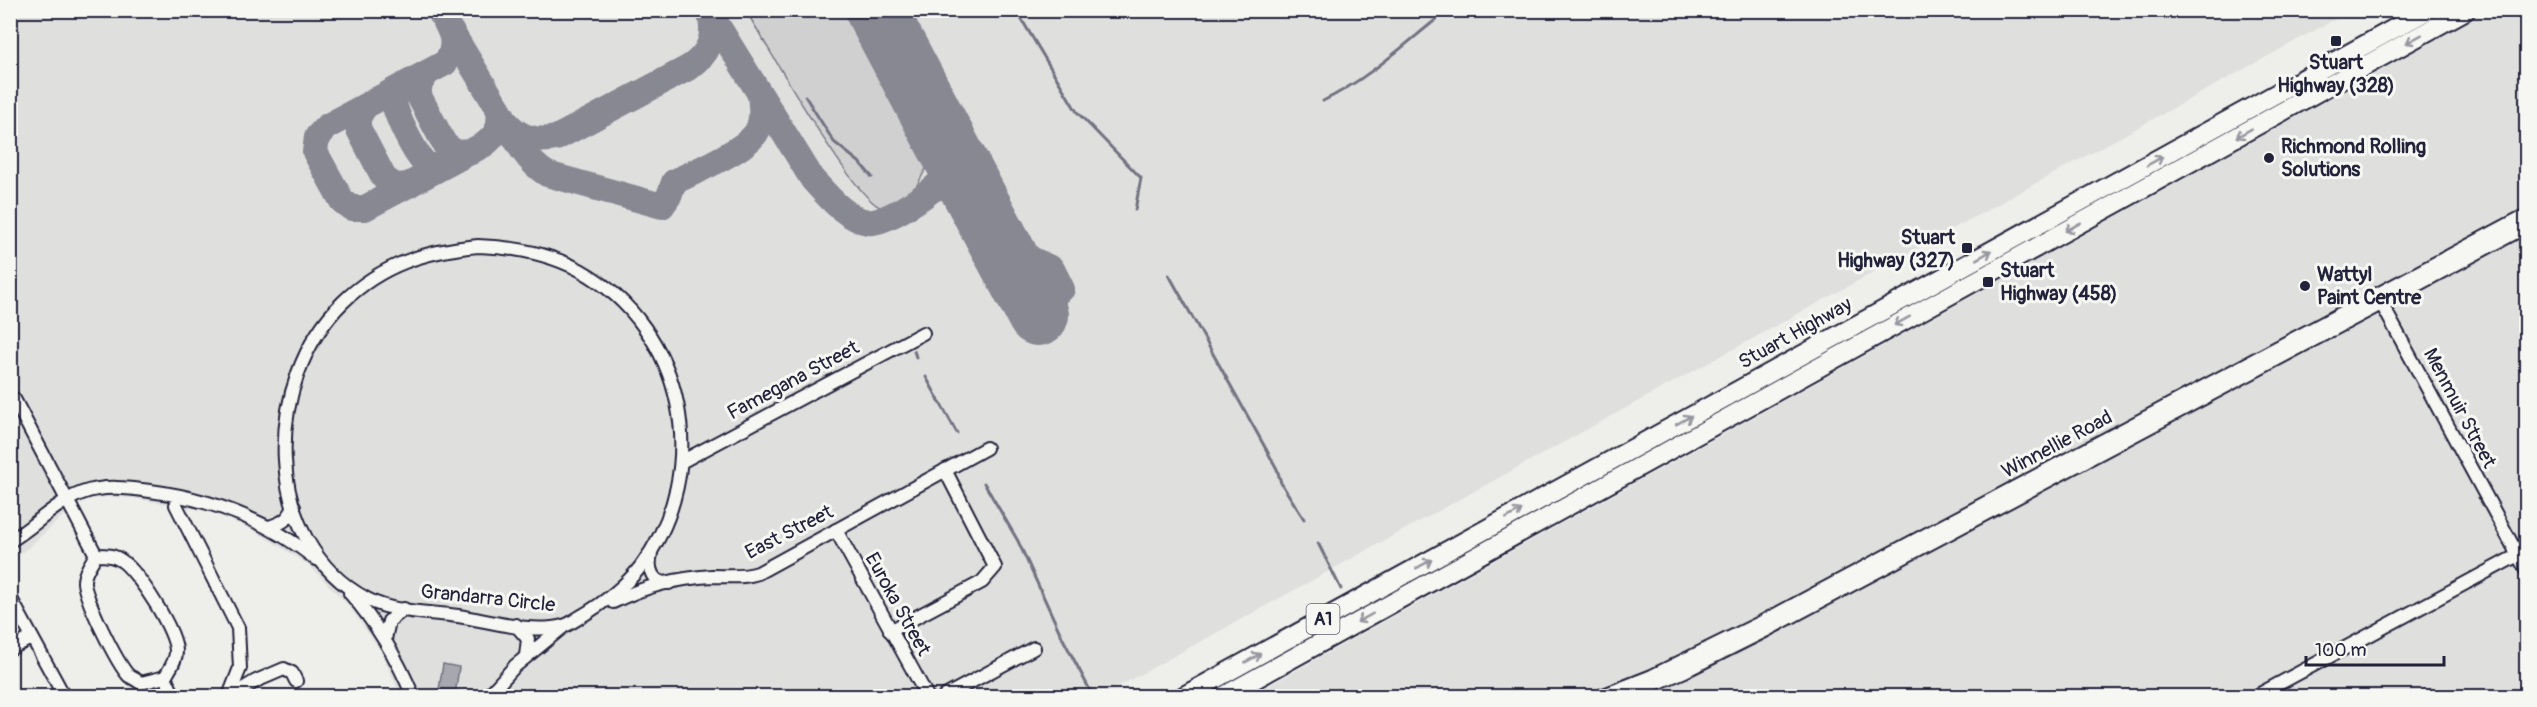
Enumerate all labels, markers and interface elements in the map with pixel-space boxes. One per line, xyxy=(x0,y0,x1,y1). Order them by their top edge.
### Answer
one-way arrow xyxy=(2406,33,2423,45)
marker: Stuart Highway (328) xyxy=(2329,34,2343,48)
place label: Stuart Highway (328) xyxy=(2277,50,2395,98)
one-way arrow xyxy=(2235,128,2253,139)
place label: Richmond Rolling Solutions xyxy=(2281,134,2426,182)
marker: Richmond Rolling Solutions xyxy=(2262,151,2276,165)
one-way arrow xyxy=(2146,155,2163,167)
one-way arrow xyxy=(2065,221,2082,233)
place label: Stuart Highway (327) xyxy=(1837,225,1956,273)
marker: Stuart Highway (327) xyxy=(1960,241,1974,255)
one-way arrow xyxy=(1975,249,1992,261)
place label: Stuart Highway (458) xyxy=(2000,258,2117,306)
place label: Wattyl Paint Centre xyxy=(2317,262,2422,310)
marker: Stuart Highway (458) xyxy=(1981,275,1995,289)
marker: Wattyl Paint Centre xyxy=(2298,279,2312,293)
street label: Stuart Highway xyxy=(1734,291,1856,374)
one-way arrow xyxy=(1894,315,1911,327)
street label: Famegana Street xyxy=(723,334,864,425)
street label: Menmuir Street xyxy=(2418,344,2503,473)
street label: Winnellie Road xyxy=(1997,404,2117,484)
one-way arrow xyxy=(1675,414,1693,425)
street label: East Street xyxy=(741,499,838,565)
one-way arrow xyxy=(1504,508,1522,519)
street label: Euroka Street xyxy=(859,548,937,661)
one-way arrow xyxy=(1415,558,1432,570)
street label: Grandarra Circle xyxy=(419,578,557,618)
road number: A1 xyxy=(1306,604,1340,634)
one-way arrow xyxy=(1357,613,1375,624)
scale bar xyxy=(2306,629,2444,667)
text: 100 m xyxy=(2315,639,2367,662)
one-way arrow xyxy=(1244,652,1261,664)

